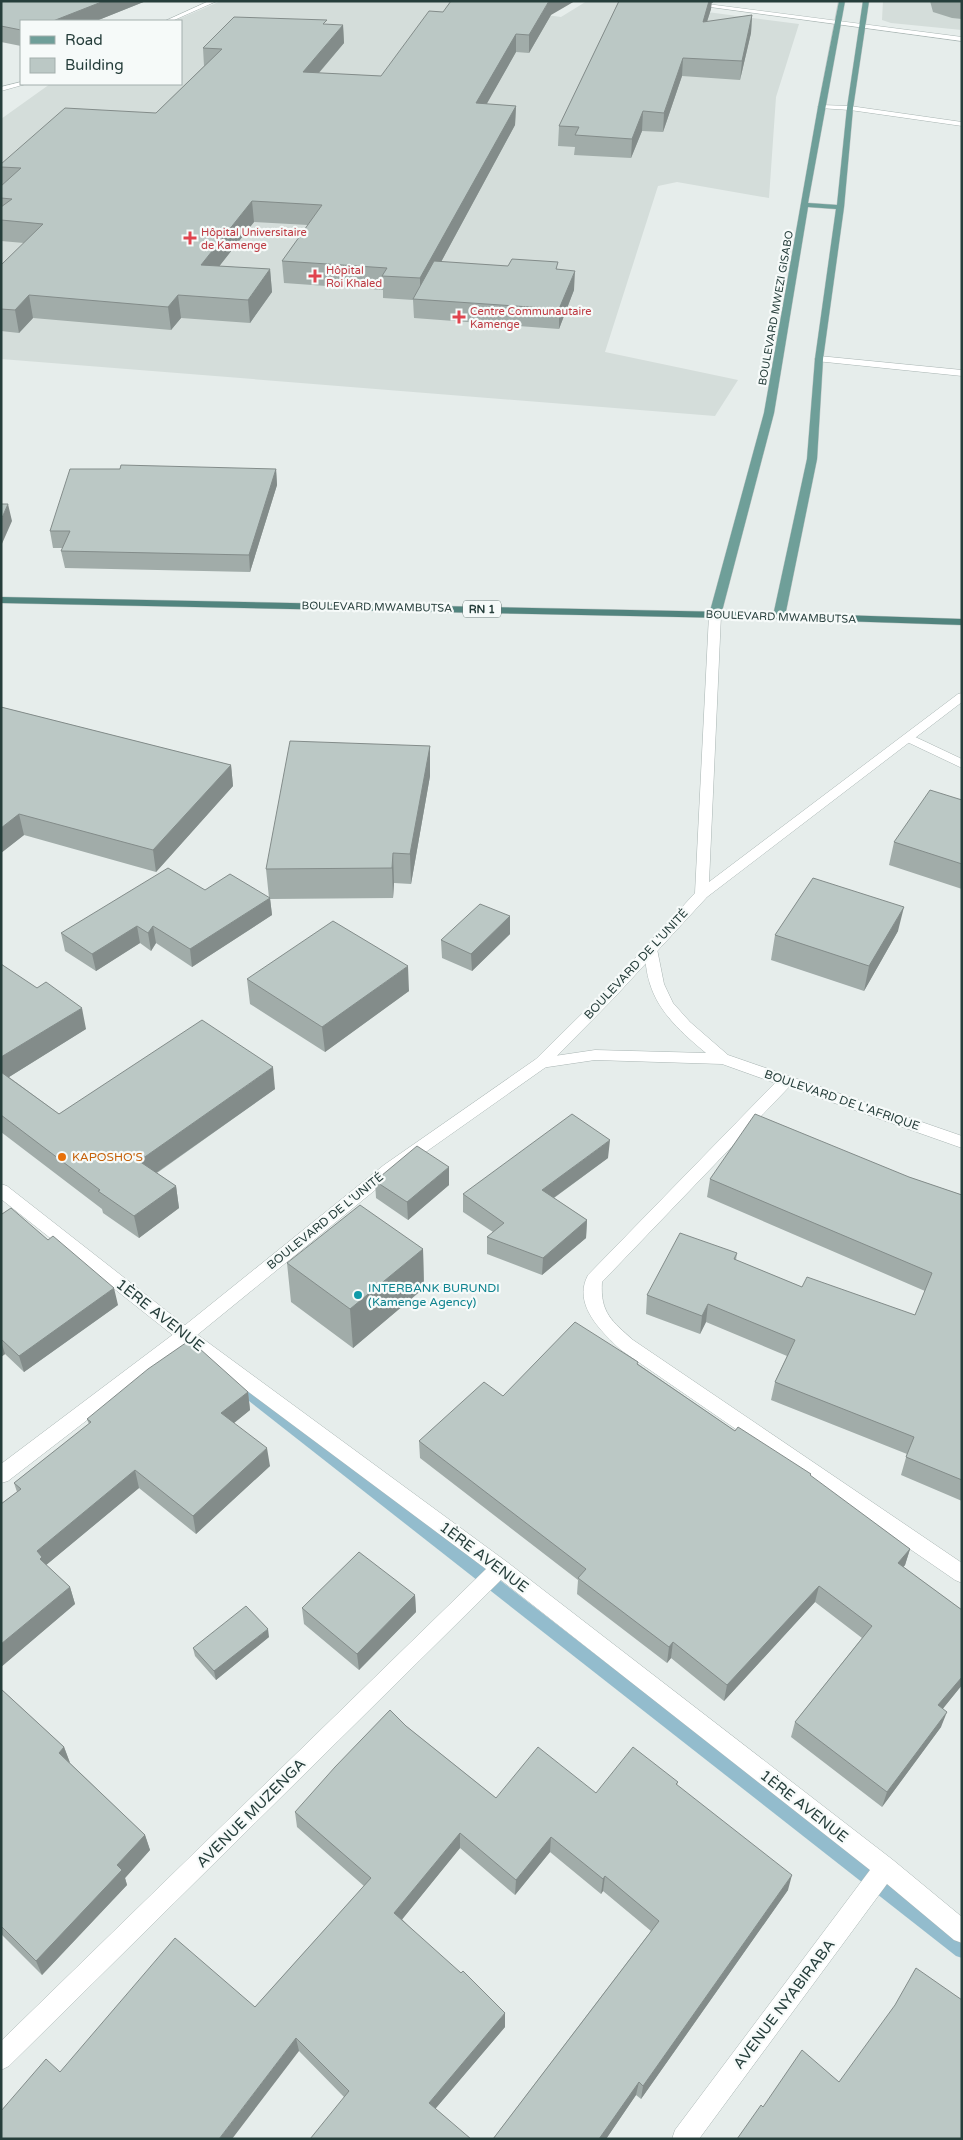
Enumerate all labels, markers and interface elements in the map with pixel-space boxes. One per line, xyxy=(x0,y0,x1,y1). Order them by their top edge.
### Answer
legend xyxy=(20,20,182,85)
text: Road xyxy=(65,31,103,49)
text: Building xyxy=(65,56,124,74)
place label: Hôpital Universitaire de Kamenge xyxy=(201,226,307,252)
street label: BOULEVARD MWEZI GISABO xyxy=(756,229,796,387)
marker: Hôpital Universitaire de Kamenge xyxy=(183,231,197,245)
place label: Hôpital Roi Khaled xyxy=(326,264,382,290)
marker: Hôpital Roi Khaled xyxy=(308,269,322,283)
place label: Centre Communautaire Kamenge xyxy=(470,305,592,331)
marker: Centre Communautaire Kamenge xyxy=(452,310,466,324)
street label: BOULEVARD MWAMBUTSA xyxy=(302,599,452,615)
road number: RN 1 xyxy=(463,600,501,618)
street label: BOULEVARD MWAMBUTSA xyxy=(705,608,857,626)
street label: BOULEVARD DE L'UNITÉ xyxy=(581,906,691,1022)
street label: BOULEVARD DE L'AFRIQUE xyxy=(763,1067,922,1133)
place label: KAPOSHO'S xyxy=(72,1150,143,1164)
marker: KAPOSHO'S xyxy=(56,1151,68,1163)
street label: BOULEVARD DE L'UNITÉ xyxy=(264,1170,386,1272)
street label: 1ÈRE AVENUE xyxy=(112,1275,208,1355)
place label: INTERBANK BURUNDI (Kamenge Agency) xyxy=(368,1281,500,1309)
marker: INTERBANK BURUNDI (Kamenge Agency) xyxy=(352,1289,364,1301)
street label: 1ÈRE AVENUE xyxy=(436,1518,532,1596)
street label: AVENUE MUZENGA xyxy=(193,1755,309,1871)
street label: 1ÈRE AVENUE xyxy=(756,1766,852,1846)
street label: AVENUE NYABIRABA xyxy=(729,1936,839,2072)

